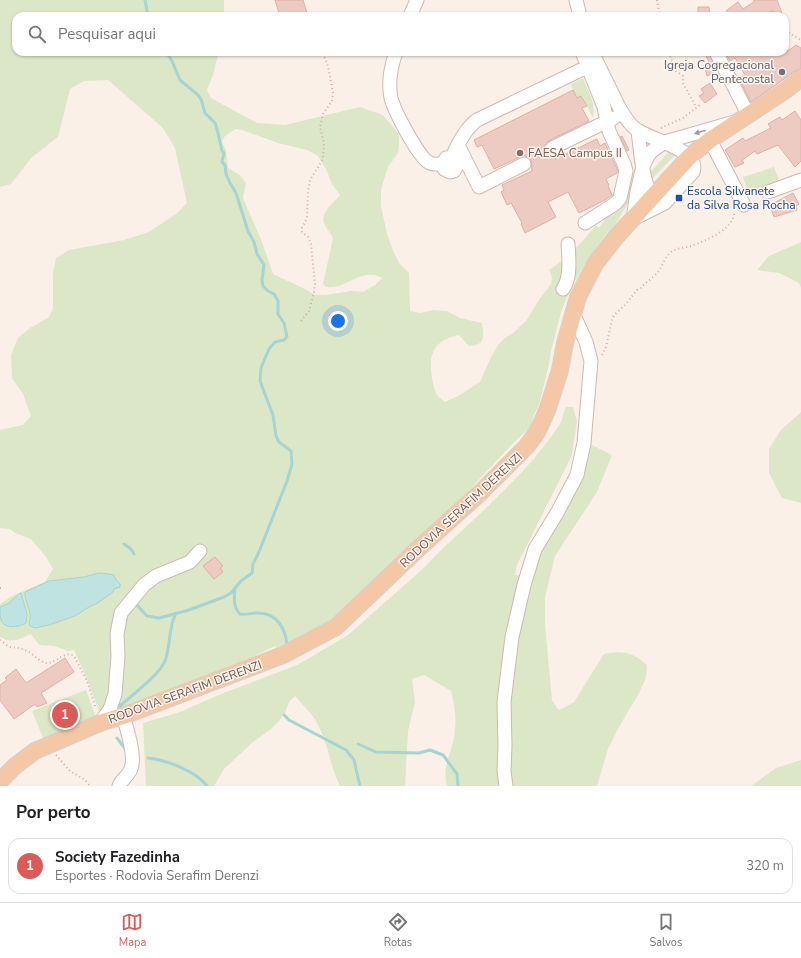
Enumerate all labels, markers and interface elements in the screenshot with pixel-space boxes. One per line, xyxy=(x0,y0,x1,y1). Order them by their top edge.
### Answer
search box xyxy=(12,12,789,56)
icon: search xyxy=(26,23,48,45)
text: Pesquisar aqui xyxy=(58,24,156,44)
place label: Igreja Cogregacional Pentecostal xyxy=(664,57,774,87)
marker: Igreja Cogregacional Pentecostal xyxy=(777,67,787,77)
one-way arrow xyxy=(694,129,706,135)
place label: FAESA Campus II xyxy=(528,145,622,161)
marker: FAESA Campus II xyxy=(515,148,525,158)
place label: Escola Silvanete da Silva Rosa Rocha xyxy=(687,183,796,213)
marker: Escola Silvanete da Silva Rosa Rocha xyxy=(674,193,684,203)
your location xyxy=(328,311,348,331)
street label: RODOVIA SERAFIM DERENZI xyxy=(396,449,526,571)
street label: RODOVIA SERAFIM DERENZI xyxy=(106,657,264,727)
pin: 1 xyxy=(52,700,78,730)
text: Por perto xyxy=(16,801,91,824)
text: Society Fazedinha xyxy=(55,847,180,867)
text: 1 xyxy=(26,857,34,875)
text: 320 m xyxy=(746,857,784,875)
text: Esportes · Rodovia Serafim Derenzi xyxy=(55,867,259,885)
tab: Mapa xyxy=(119,911,146,950)
tab: Rotas xyxy=(384,911,412,950)
tab: Salvos xyxy=(650,911,682,950)

